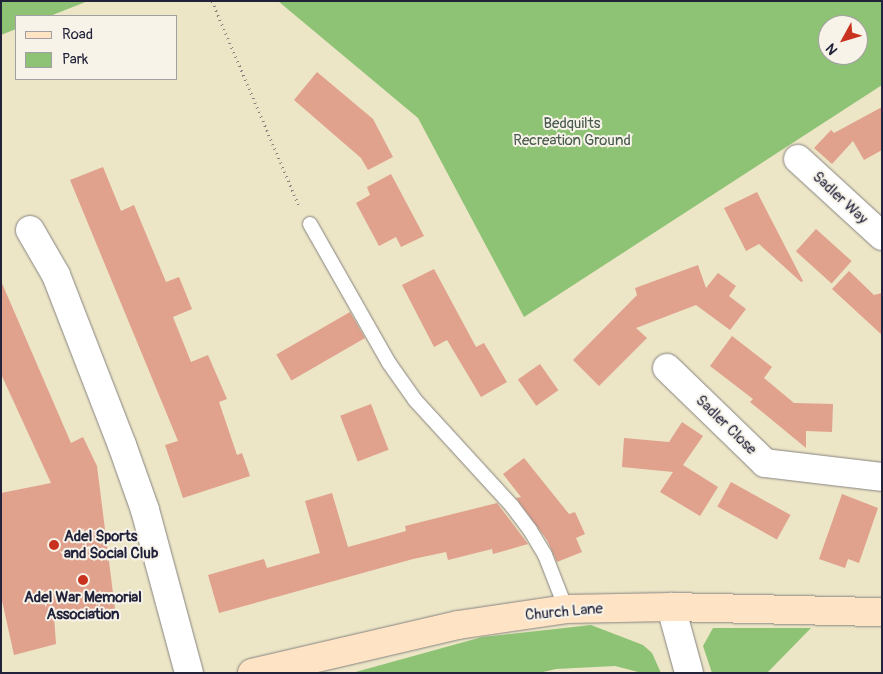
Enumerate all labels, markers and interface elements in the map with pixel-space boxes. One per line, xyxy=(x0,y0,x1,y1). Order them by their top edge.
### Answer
legend xyxy=(15,15,178,80)
north arrow xyxy=(818,15,868,65)
text: Road xyxy=(62,25,93,44)
text: N xyxy=(822,40,841,58)
text: Park xyxy=(62,50,88,69)
park label: Bedquilts Recreation Ground xyxy=(513,114,631,149)
street label: Sadler Way xyxy=(809,168,871,228)
street label: Sadler Close xyxy=(692,392,760,458)
place label: Adel Sports and Social Club xyxy=(64,527,158,562)
marker: Adel Sports and Social Club xyxy=(48,539,60,551)
marker: Adel War Memorial Association xyxy=(77,574,89,586)
place label: Adel War Memorial Association xyxy=(24,588,142,623)
street label: Church Lane xyxy=(524,600,604,624)

